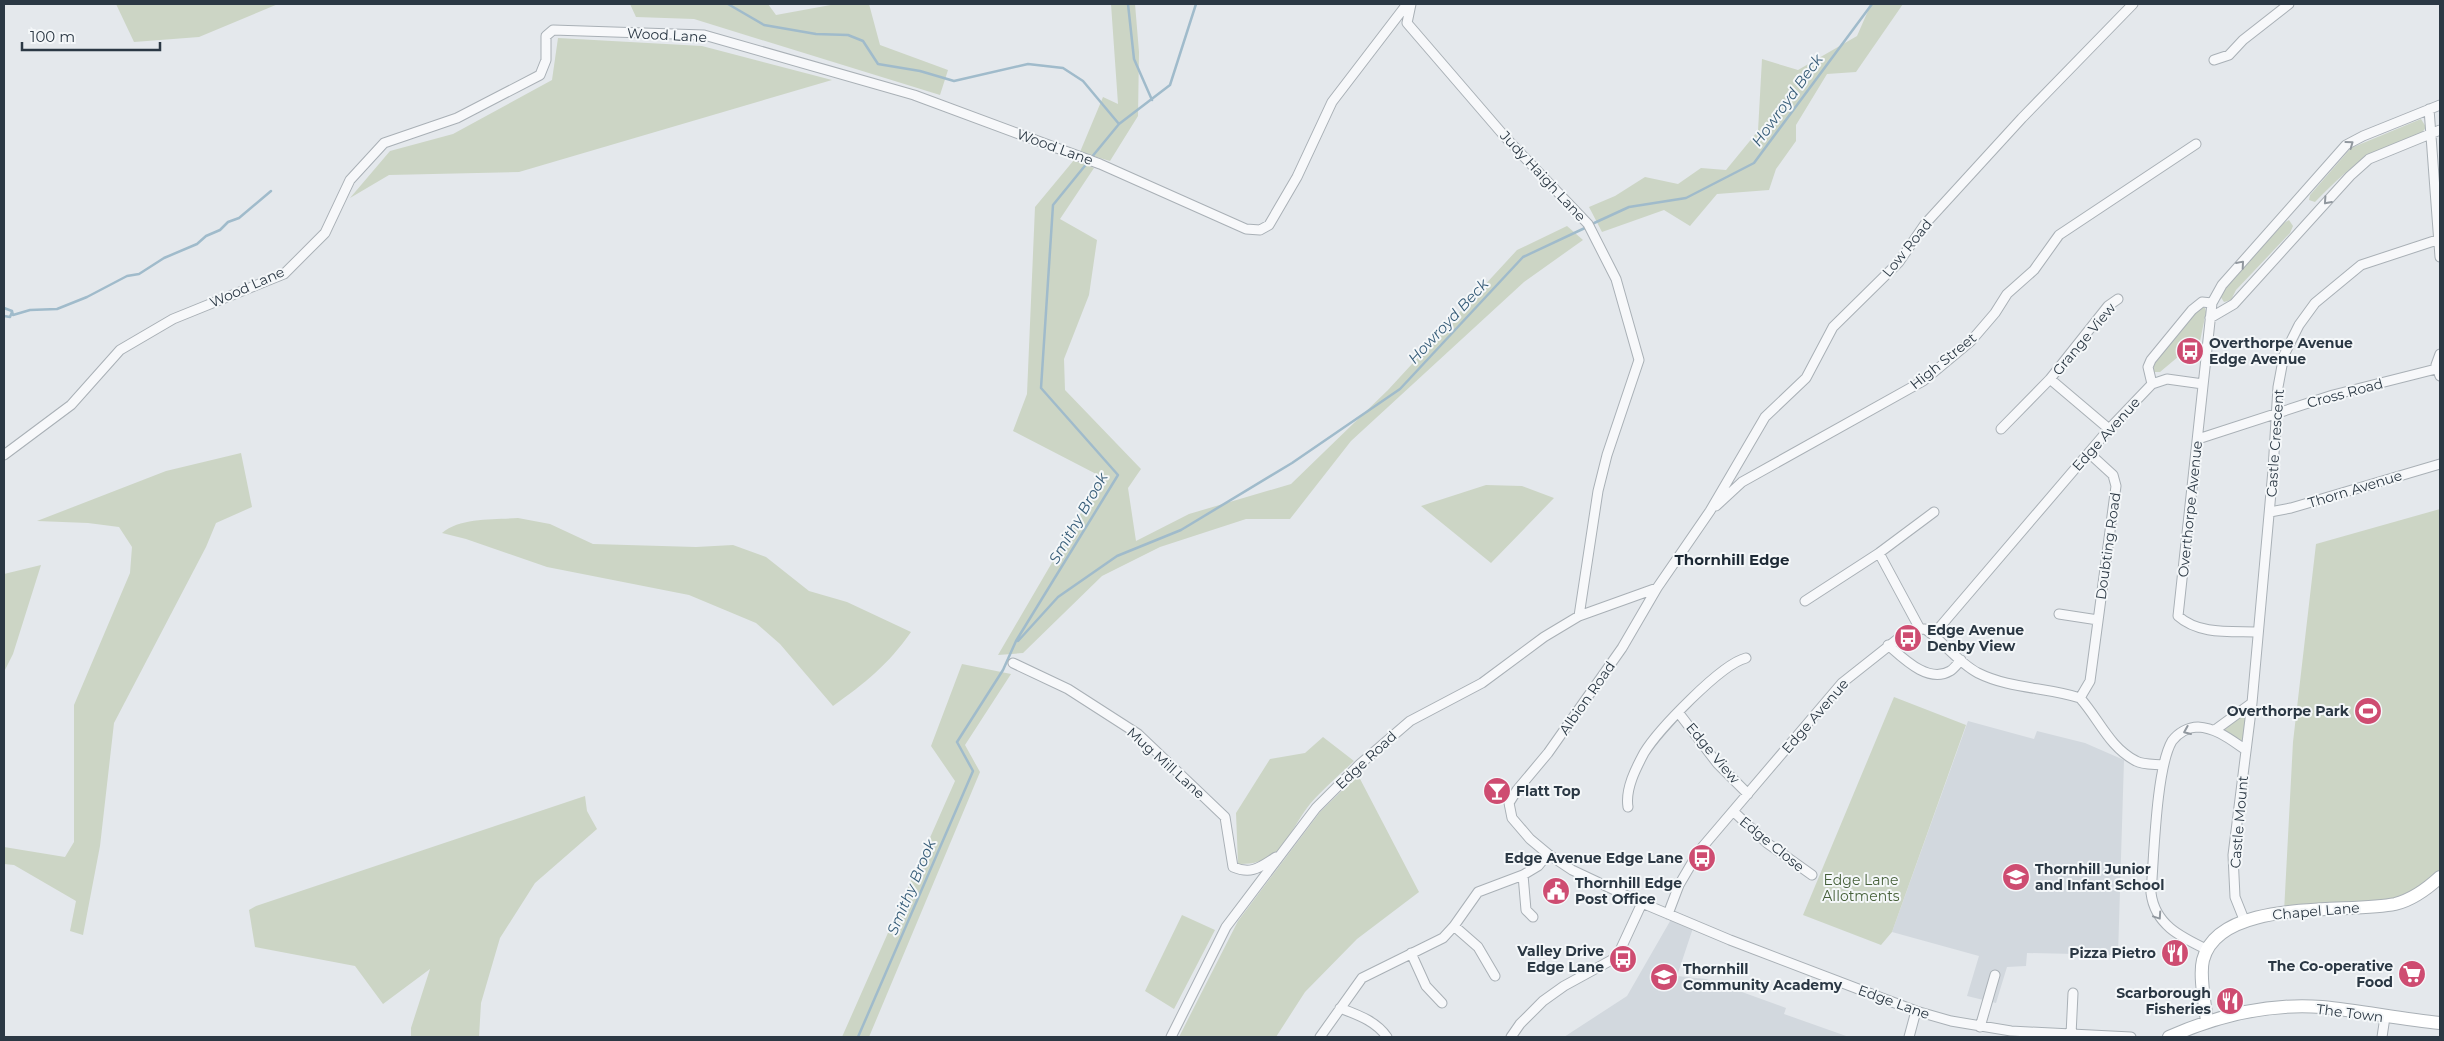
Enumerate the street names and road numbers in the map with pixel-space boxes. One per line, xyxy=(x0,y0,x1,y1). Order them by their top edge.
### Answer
street label: Wood Lane xyxy=(627,24,707,46)
street label: Wood Lane xyxy=(1014,125,1096,169)
street label: Judy Haigh Lane xyxy=(1496,126,1590,225)
street label: Low Road xyxy=(1878,215,1936,281)
street label: Wood Lane xyxy=(207,263,287,311)
street label: Grange View xyxy=(2048,299,2120,379)
street label: High Street xyxy=(1906,329,1980,393)
street label: Cross Road xyxy=(2305,374,2385,412)
street label: Castle Crescent xyxy=(2262,388,2288,498)
street label: Edge Avenue xyxy=(2068,393,2144,475)
street label: Overthorpe Avenue xyxy=(2174,440,2206,578)
street label: Thorn Avenue xyxy=(2306,466,2404,512)
street label: Doubting Road xyxy=(2092,491,2124,601)
street label: Albion Road xyxy=(1555,658,1619,738)
street label: Edge Avenue xyxy=(1778,675,1852,757)
street label: Edge View xyxy=(1682,719,1744,788)
street label: Mug Mill Lane xyxy=(1123,723,1209,803)
street label: Edge Road xyxy=(1332,727,1400,793)
street label: Castle Mount xyxy=(2226,774,2252,869)
street label: Edge Close xyxy=(1736,812,1808,876)
street label: Chapel Lane xyxy=(2272,898,2360,924)
street label: Edge Lane xyxy=(1856,981,1932,1023)
street label: The Town xyxy=(2316,1000,2384,1026)

